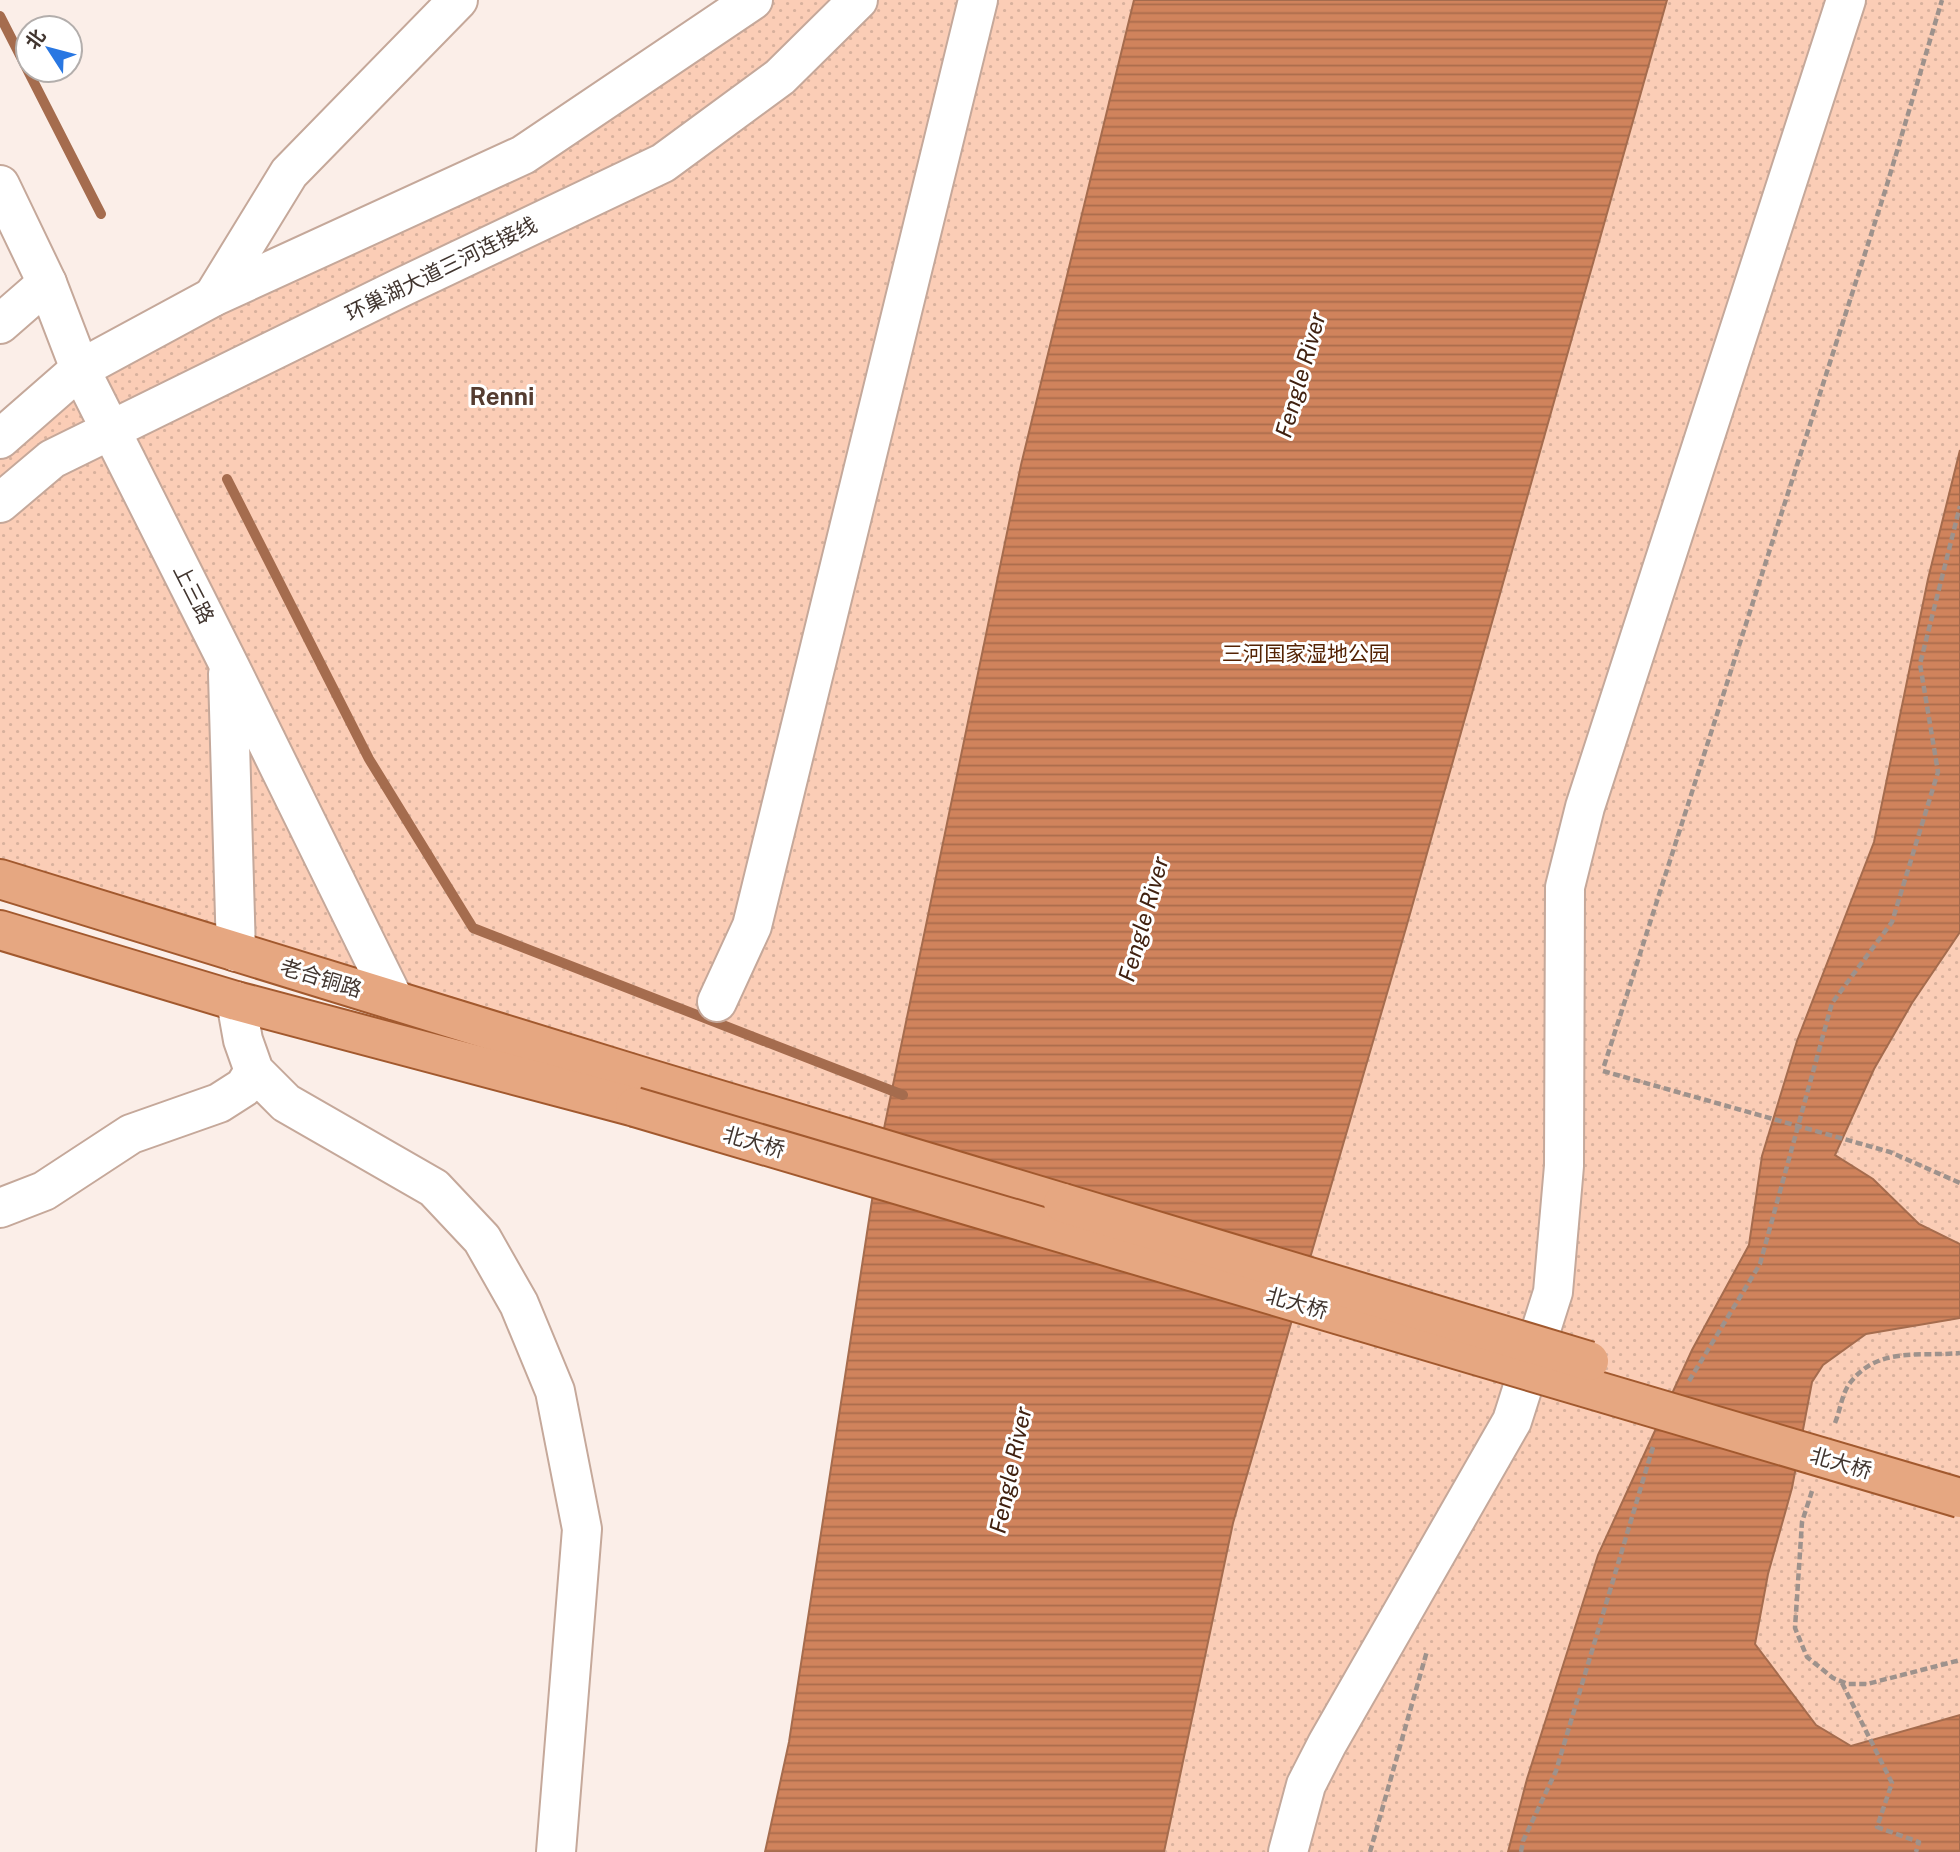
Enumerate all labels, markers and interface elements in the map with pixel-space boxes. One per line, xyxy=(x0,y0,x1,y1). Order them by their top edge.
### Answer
north arrow xyxy=(14,14,84,84)
text: 北 xyxy=(21,25,50,53)
street label: 环巢湖大道三河连接线 xyxy=(341,212,541,326)
water label: Fengle River xyxy=(1269,309,1331,441)
district label: Renni xyxy=(470,382,534,410)
street label: 上三路 xyxy=(169,560,219,628)
park label: 三河国家湿地公园 xyxy=(1222,641,1390,666)
water label: Fengle River xyxy=(1112,853,1174,985)
street label: 老合铜路 xyxy=(277,954,365,1002)
street label: 北大桥 xyxy=(720,1121,788,1163)
street label: 北大桥 xyxy=(1263,1282,1331,1324)
water label: Fengle River xyxy=(983,1404,1037,1536)
street label: 北大桥 xyxy=(1807,1442,1875,1484)

